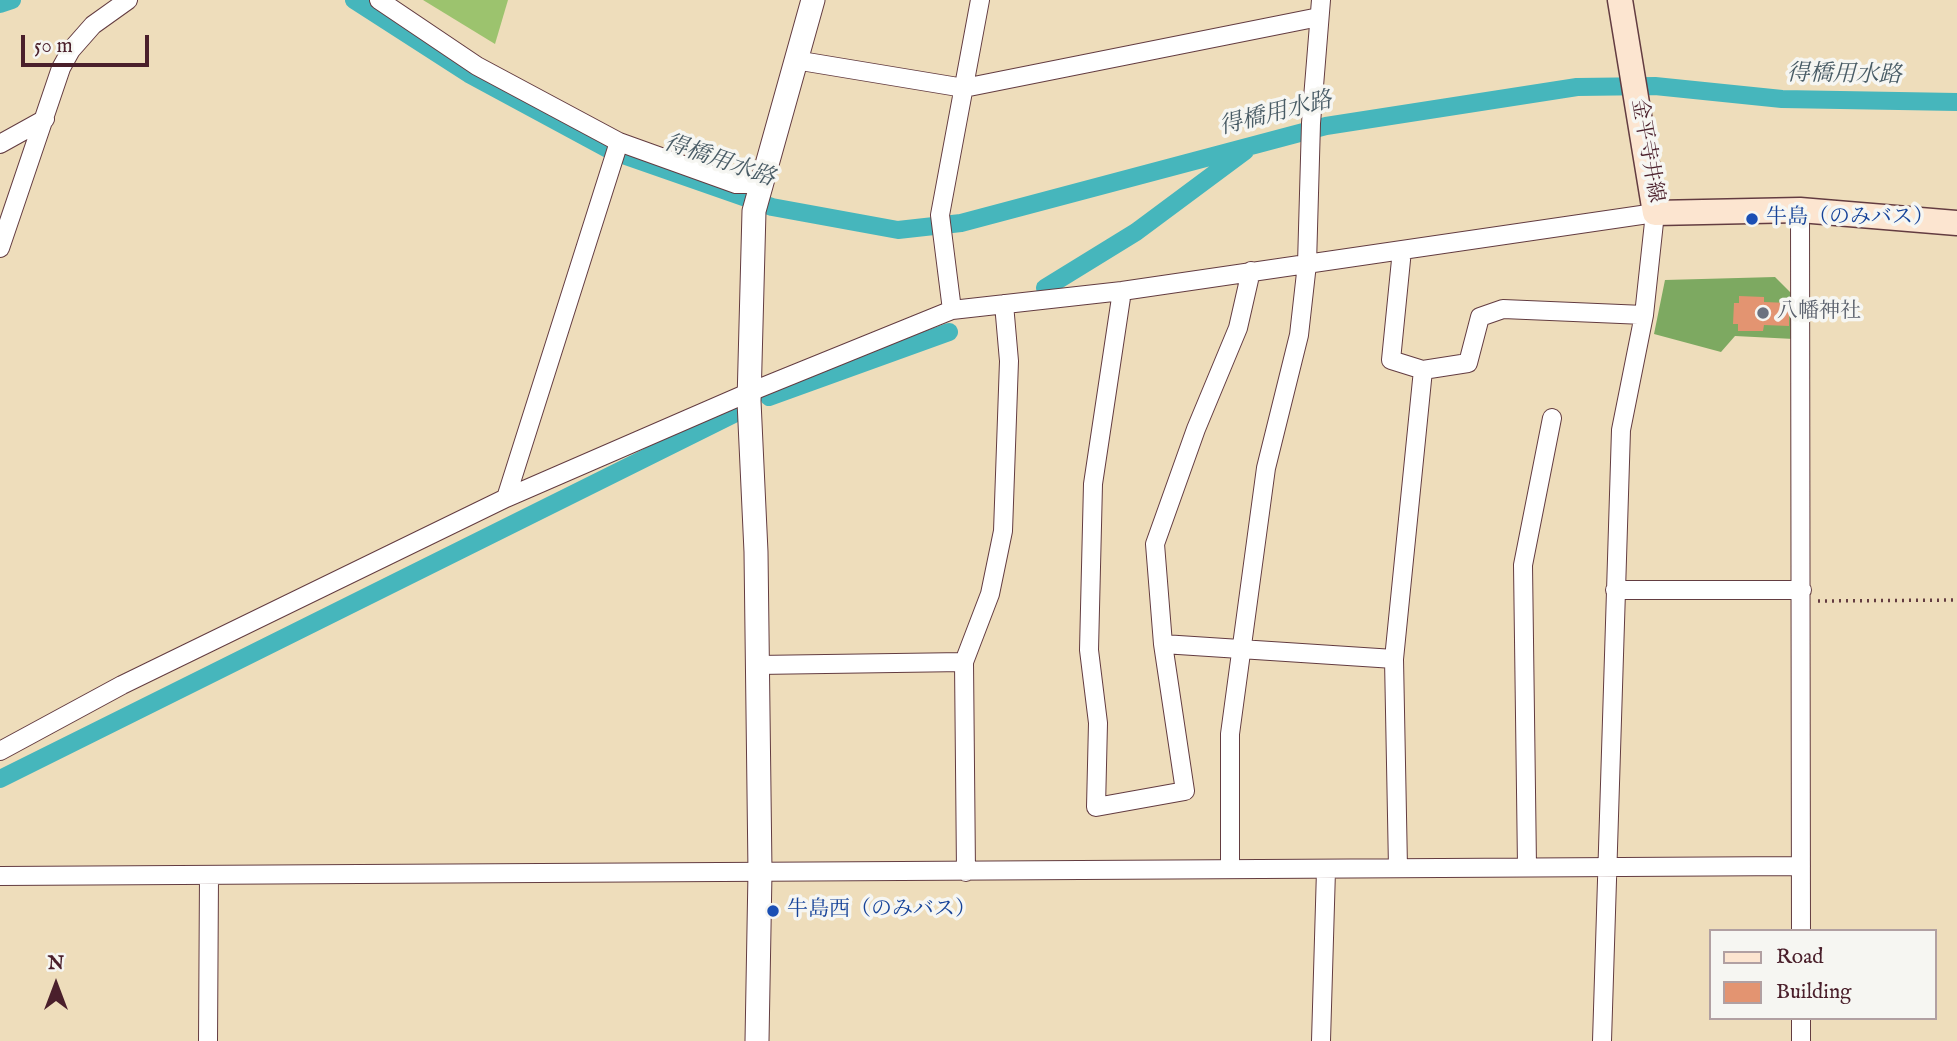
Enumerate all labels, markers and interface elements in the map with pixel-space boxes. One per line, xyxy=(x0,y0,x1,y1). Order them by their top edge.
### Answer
scale bar xyxy=(24,21,152,65)
text: 50 m xyxy=(34,33,73,60)
water label: 得橋用水路 xyxy=(1786,61,1902,91)
water label: 得橋用水路 xyxy=(1217,88,1335,142)
street label: 金平寺井線 xyxy=(1624,97,1668,205)
water label: 得橋用水路 xyxy=(660,130,778,194)
place label: 牛島（のみバス） xyxy=(1766,206,1934,232)
marker: 牛島（のみバス） xyxy=(1744,211,1760,227)
place label: 八幡神社 xyxy=(1777,300,1861,326)
marker: 八幡神社 xyxy=(1755,305,1771,321)
place label: 牛島西（のみバス） xyxy=(787,898,976,924)
marker: 牛島西（のみバス） xyxy=(765,903,781,919)
legend xyxy=(1708,929,1936,1020)
text: Road xyxy=(1776,944,1823,971)
north arrow xyxy=(21,950,91,1020)
text: N xyxy=(48,952,64,976)
text: Building xyxy=(1776,979,1851,1006)

